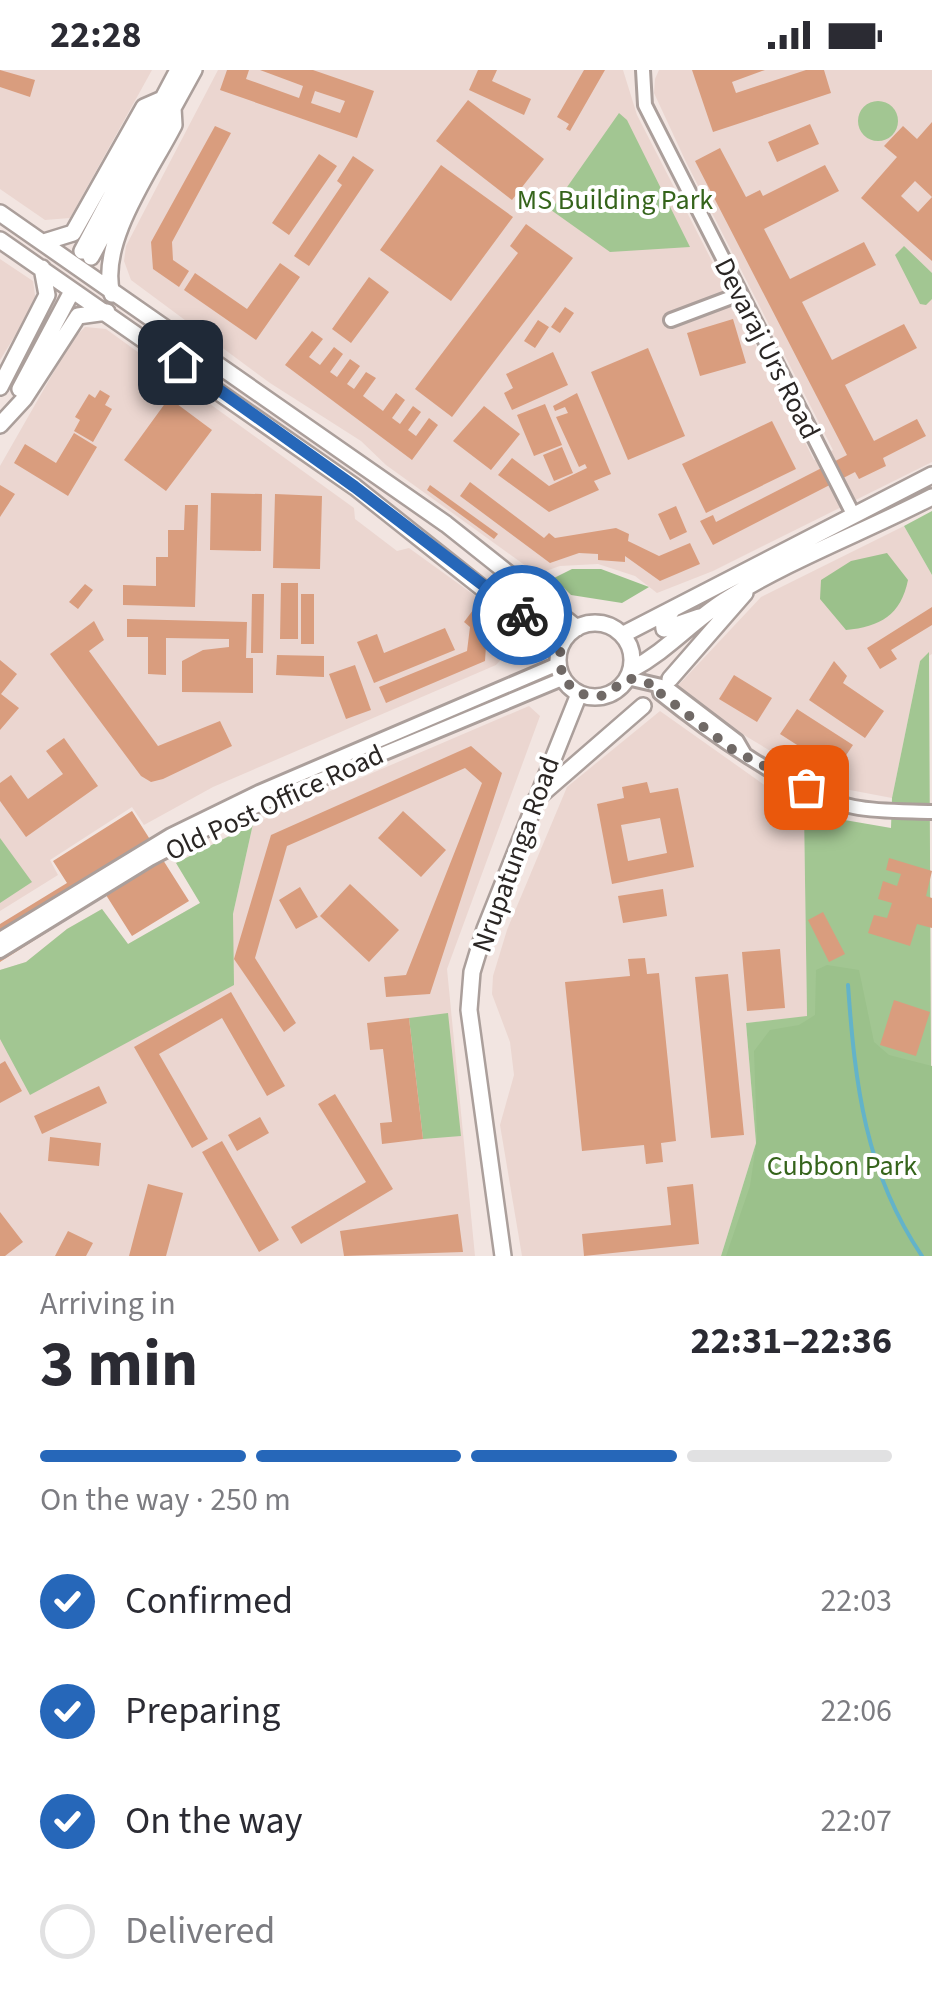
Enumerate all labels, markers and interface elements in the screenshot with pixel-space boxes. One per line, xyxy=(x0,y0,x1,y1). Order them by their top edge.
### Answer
text: 22:28 xyxy=(50,8,142,62)
park label: MS Building Park xyxy=(517,180,713,220)
street label: Devaraj Urs Road xyxy=(704,251,830,446)
pin xyxy=(138,320,223,405)
icon: home xyxy=(153,335,208,390)
courier xyxy=(472,565,572,665)
icon: bike xyxy=(495,588,550,643)
street label: Old Post Office Road xyxy=(159,735,390,871)
pin xyxy=(764,745,849,830)
street label: Nrupatunga Road xyxy=(462,751,570,958)
icon: bag xyxy=(779,760,834,815)
park label: Cubbon Park xyxy=(767,1146,917,1186)
text: Arriving in xyxy=(40,1281,176,1327)
text: 22:31–22:36 xyxy=(690,1314,892,1368)
text: 3 min xyxy=(40,1318,198,1411)
text: On the way · 250 m xyxy=(40,1477,291,1523)
icon: check xyxy=(40,1574,95,1629)
text: Confirmed xyxy=(125,1574,293,1628)
text: 22:03 xyxy=(820,1578,892,1624)
icon: check xyxy=(40,1684,95,1739)
text: Preparing xyxy=(125,1684,280,1738)
text: 22:06 xyxy=(820,1688,892,1734)
icon: check xyxy=(40,1794,95,1849)
text: On the way xyxy=(125,1794,302,1848)
text: 22:07 xyxy=(820,1798,892,1844)
text: Delivered xyxy=(125,1904,275,1958)

